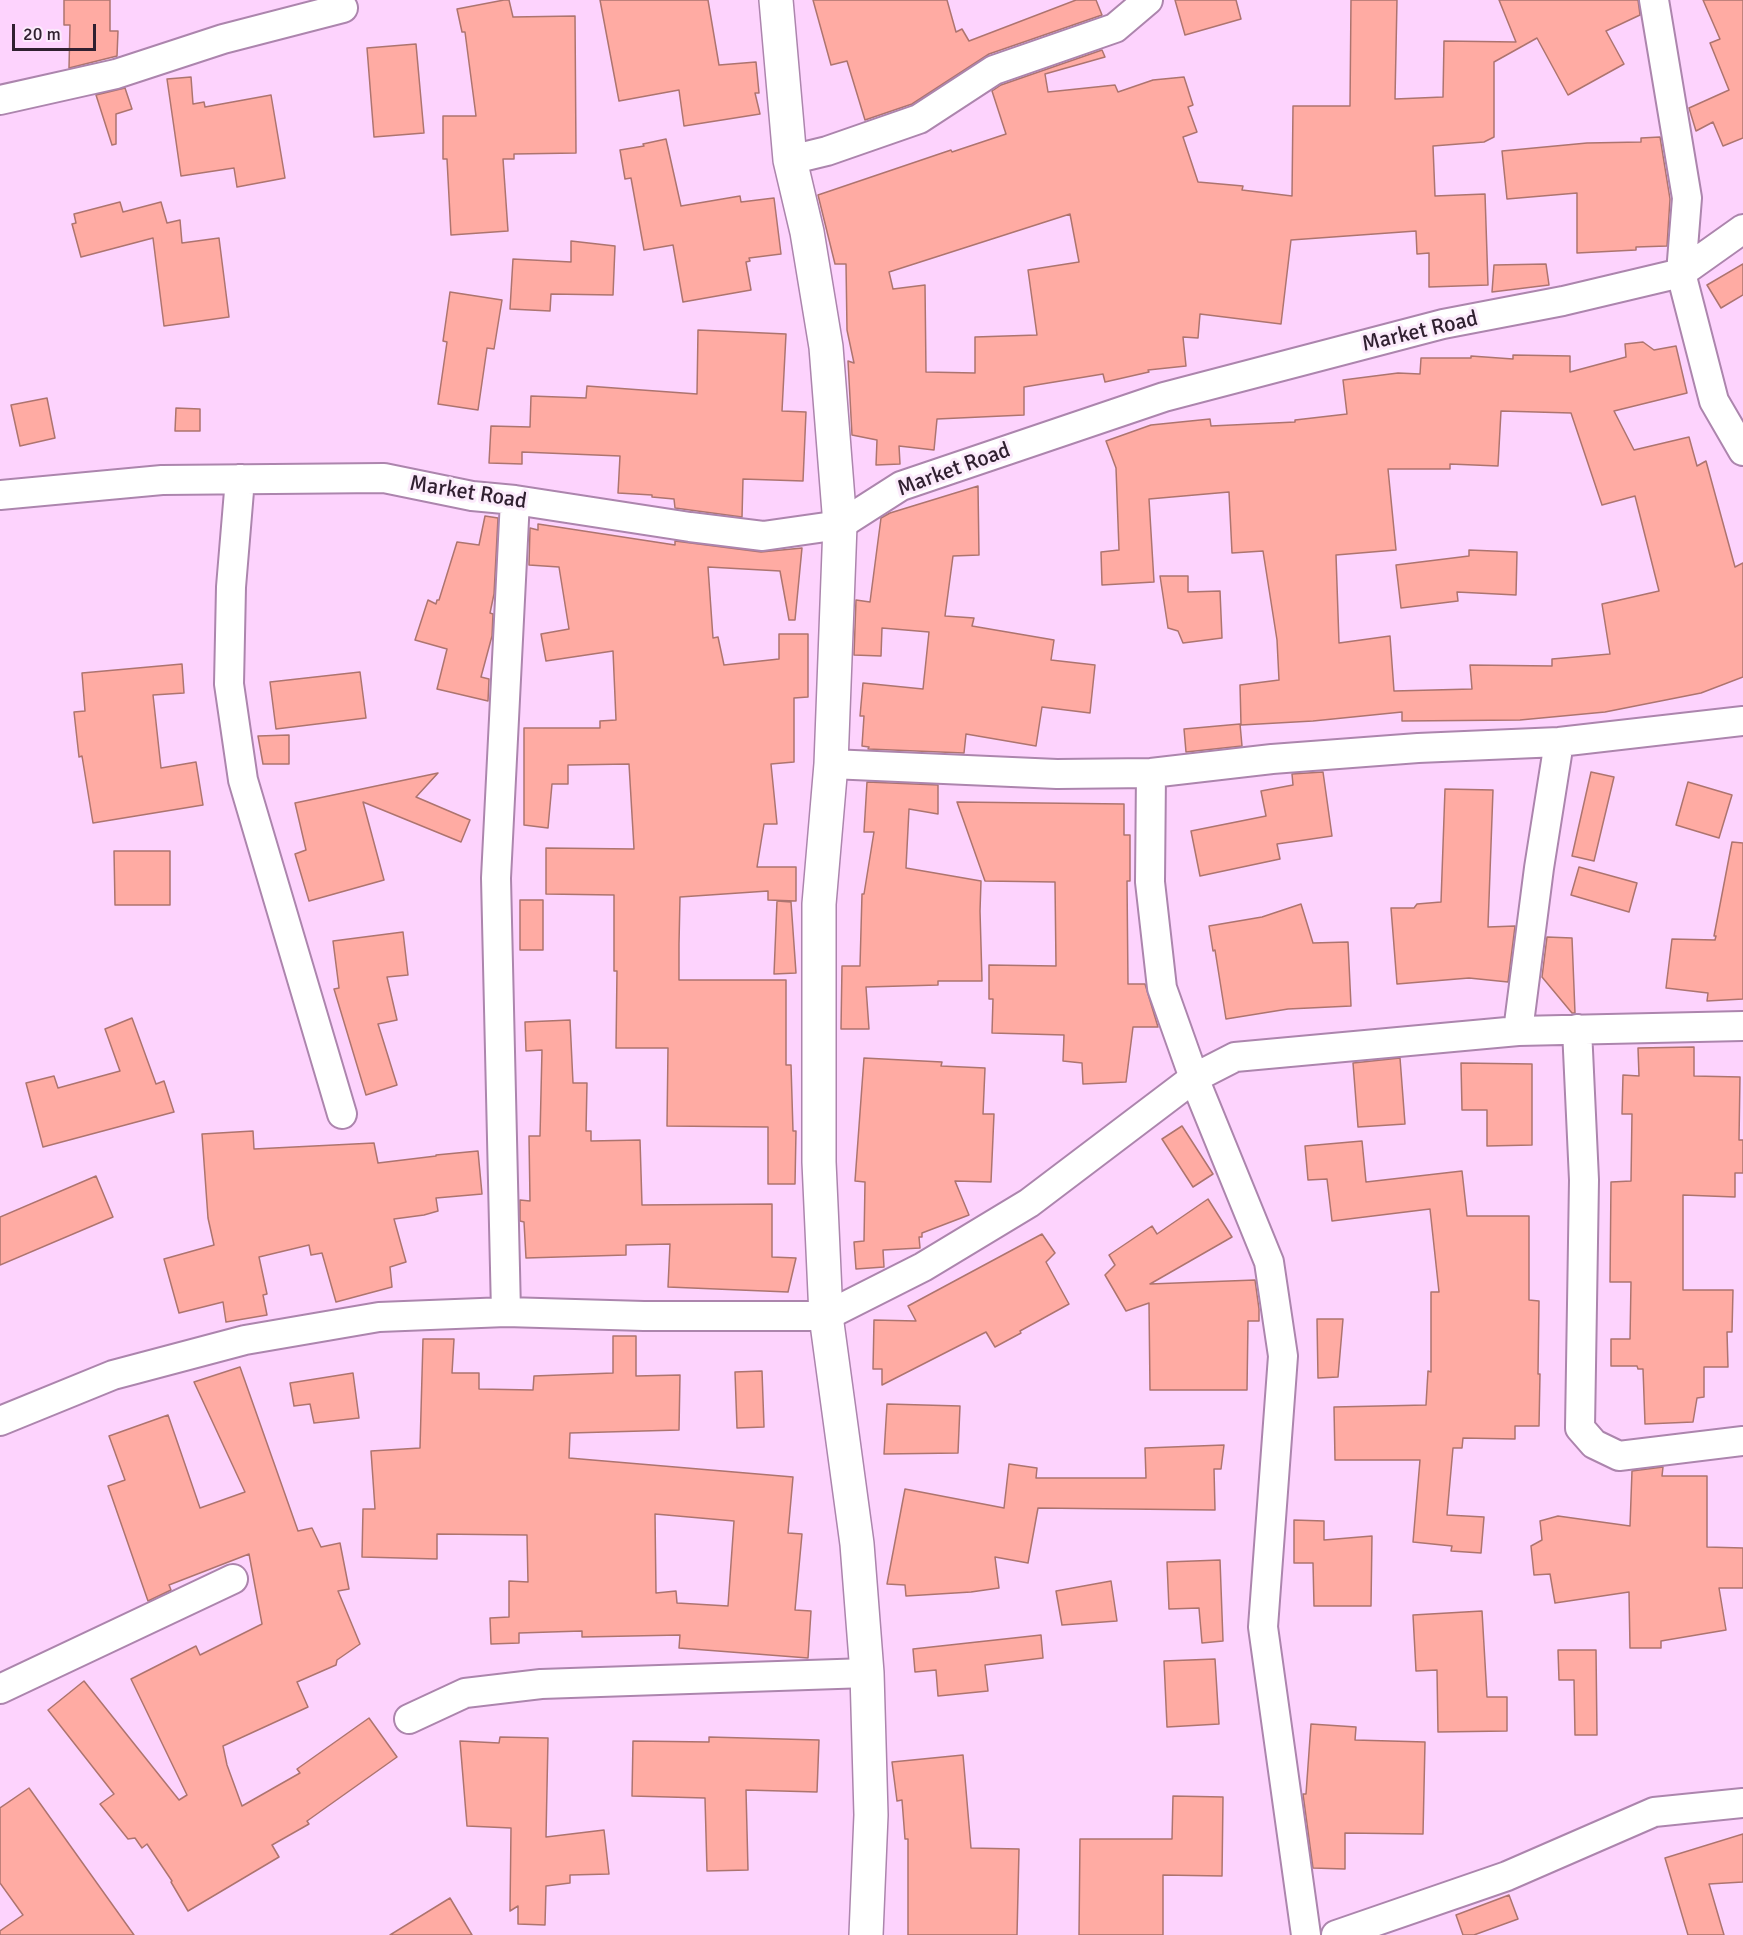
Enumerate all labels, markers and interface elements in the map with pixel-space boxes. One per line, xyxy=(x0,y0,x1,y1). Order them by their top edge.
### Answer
scale bar xyxy=(15,12,99,50)
text: 20 m xyxy=(23,23,61,45)
street label: Market Road xyxy=(1359,306,1481,358)
street label: Market Road xyxy=(894,437,1014,503)
street label: Market Road xyxy=(408,471,528,515)

